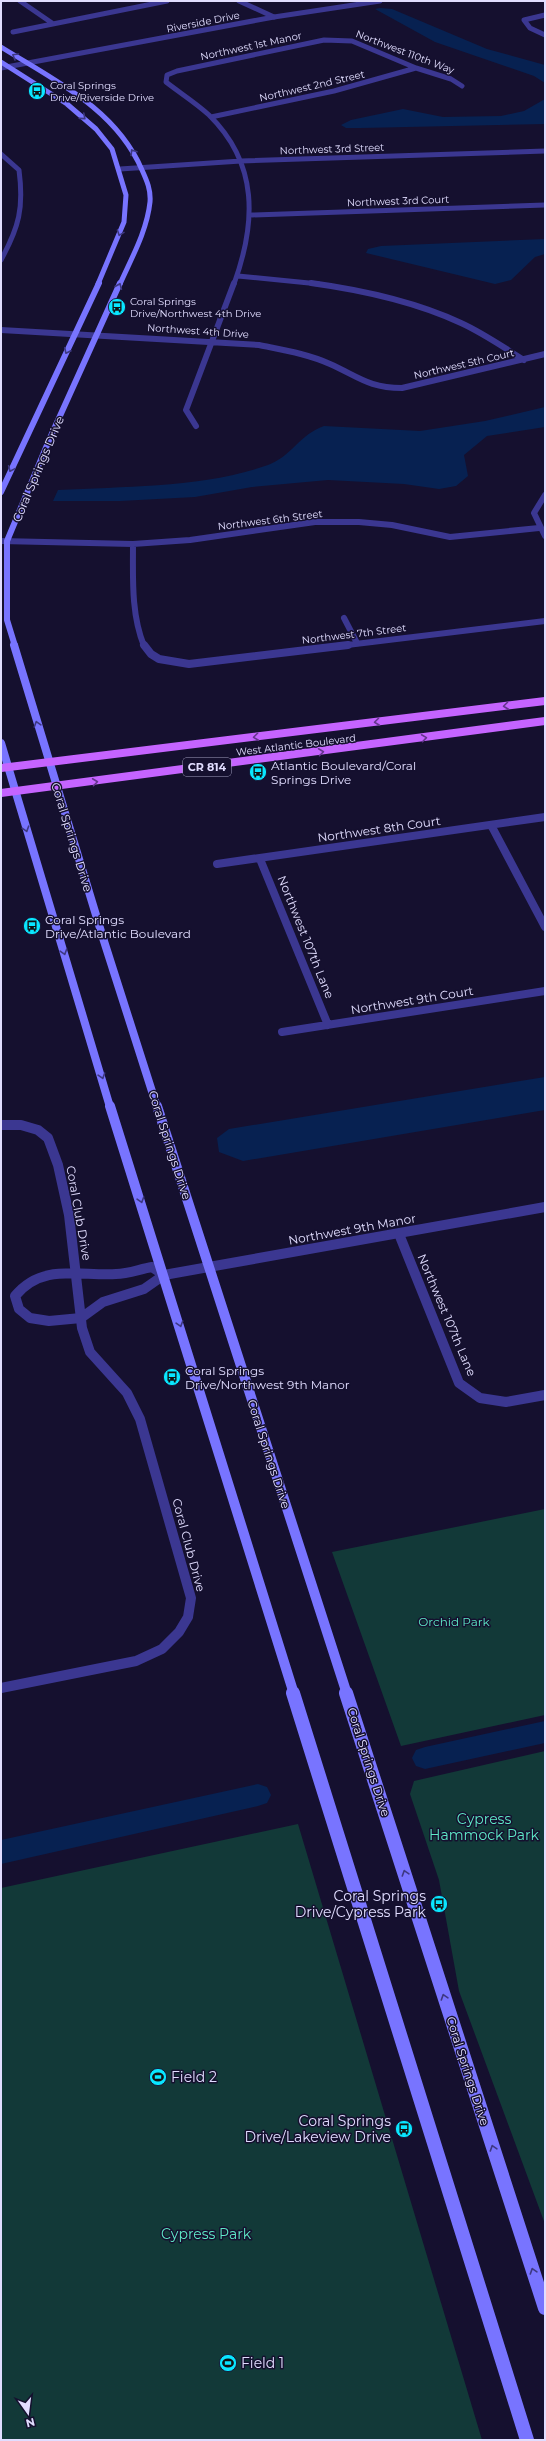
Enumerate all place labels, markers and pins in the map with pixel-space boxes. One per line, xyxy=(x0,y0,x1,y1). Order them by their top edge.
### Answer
place label: Coral Springs Drive/Riverside Drive xyxy=(50,79,154,104)
bus stop icon: Coral Springs Drive/Riverside Drive xyxy=(27,81,47,101)
place label: Coral Springs Drive/Northwest 4th Drive xyxy=(130,295,261,320)
bus stop icon: Coral Springs Drive/Northwest 4th Drive xyxy=(107,297,127,317)
place label: Atlantic Boulevard/Coral Springs Drive xyxy=(271,758,416,787)
bus stop icon: Atlantic Boulevard/Coral Springs Drive xyxy=(248,762,268,782)
place label: Coral Springs Drive/Atlantic Boulevard xyxy=(45,912,191,941)
bus stop icon: Coral Springs Drive/Atlantic Boulevard xyxy=(22,916,42,936)
place label: Coral Springs Drive/Northwest 9th Manor xyxy=(185,1363,350,1392)
bus stop icon: Coral Springs Drive/Northwest 9th Manor xyxy=(162,1367,182,1387)
place label: Coral Springs Drive/Cypress Park xyxy=(295,1887,427,1921)
bus stop icon: Coral Springs Drive/Cypress Park xyxy=(429,1894,449,1914)
sports icon: Field 2 xyxy=(148,2067,168,2087)
place label: Field 2 xyxy=(171,2068,217,2086)
place label: Coral Springs Drive/Lakeview Drive xyxy=(244,2112,391,2146)
bus stop icon: Coral Springs Drive/Lakeview Drive xyxy=(394,2119,414,2139)
sports icon: Field 1 xyxy=(218,2353,238,2373)
place label: Field 1 xyxy=(241,2354,284,2372)

